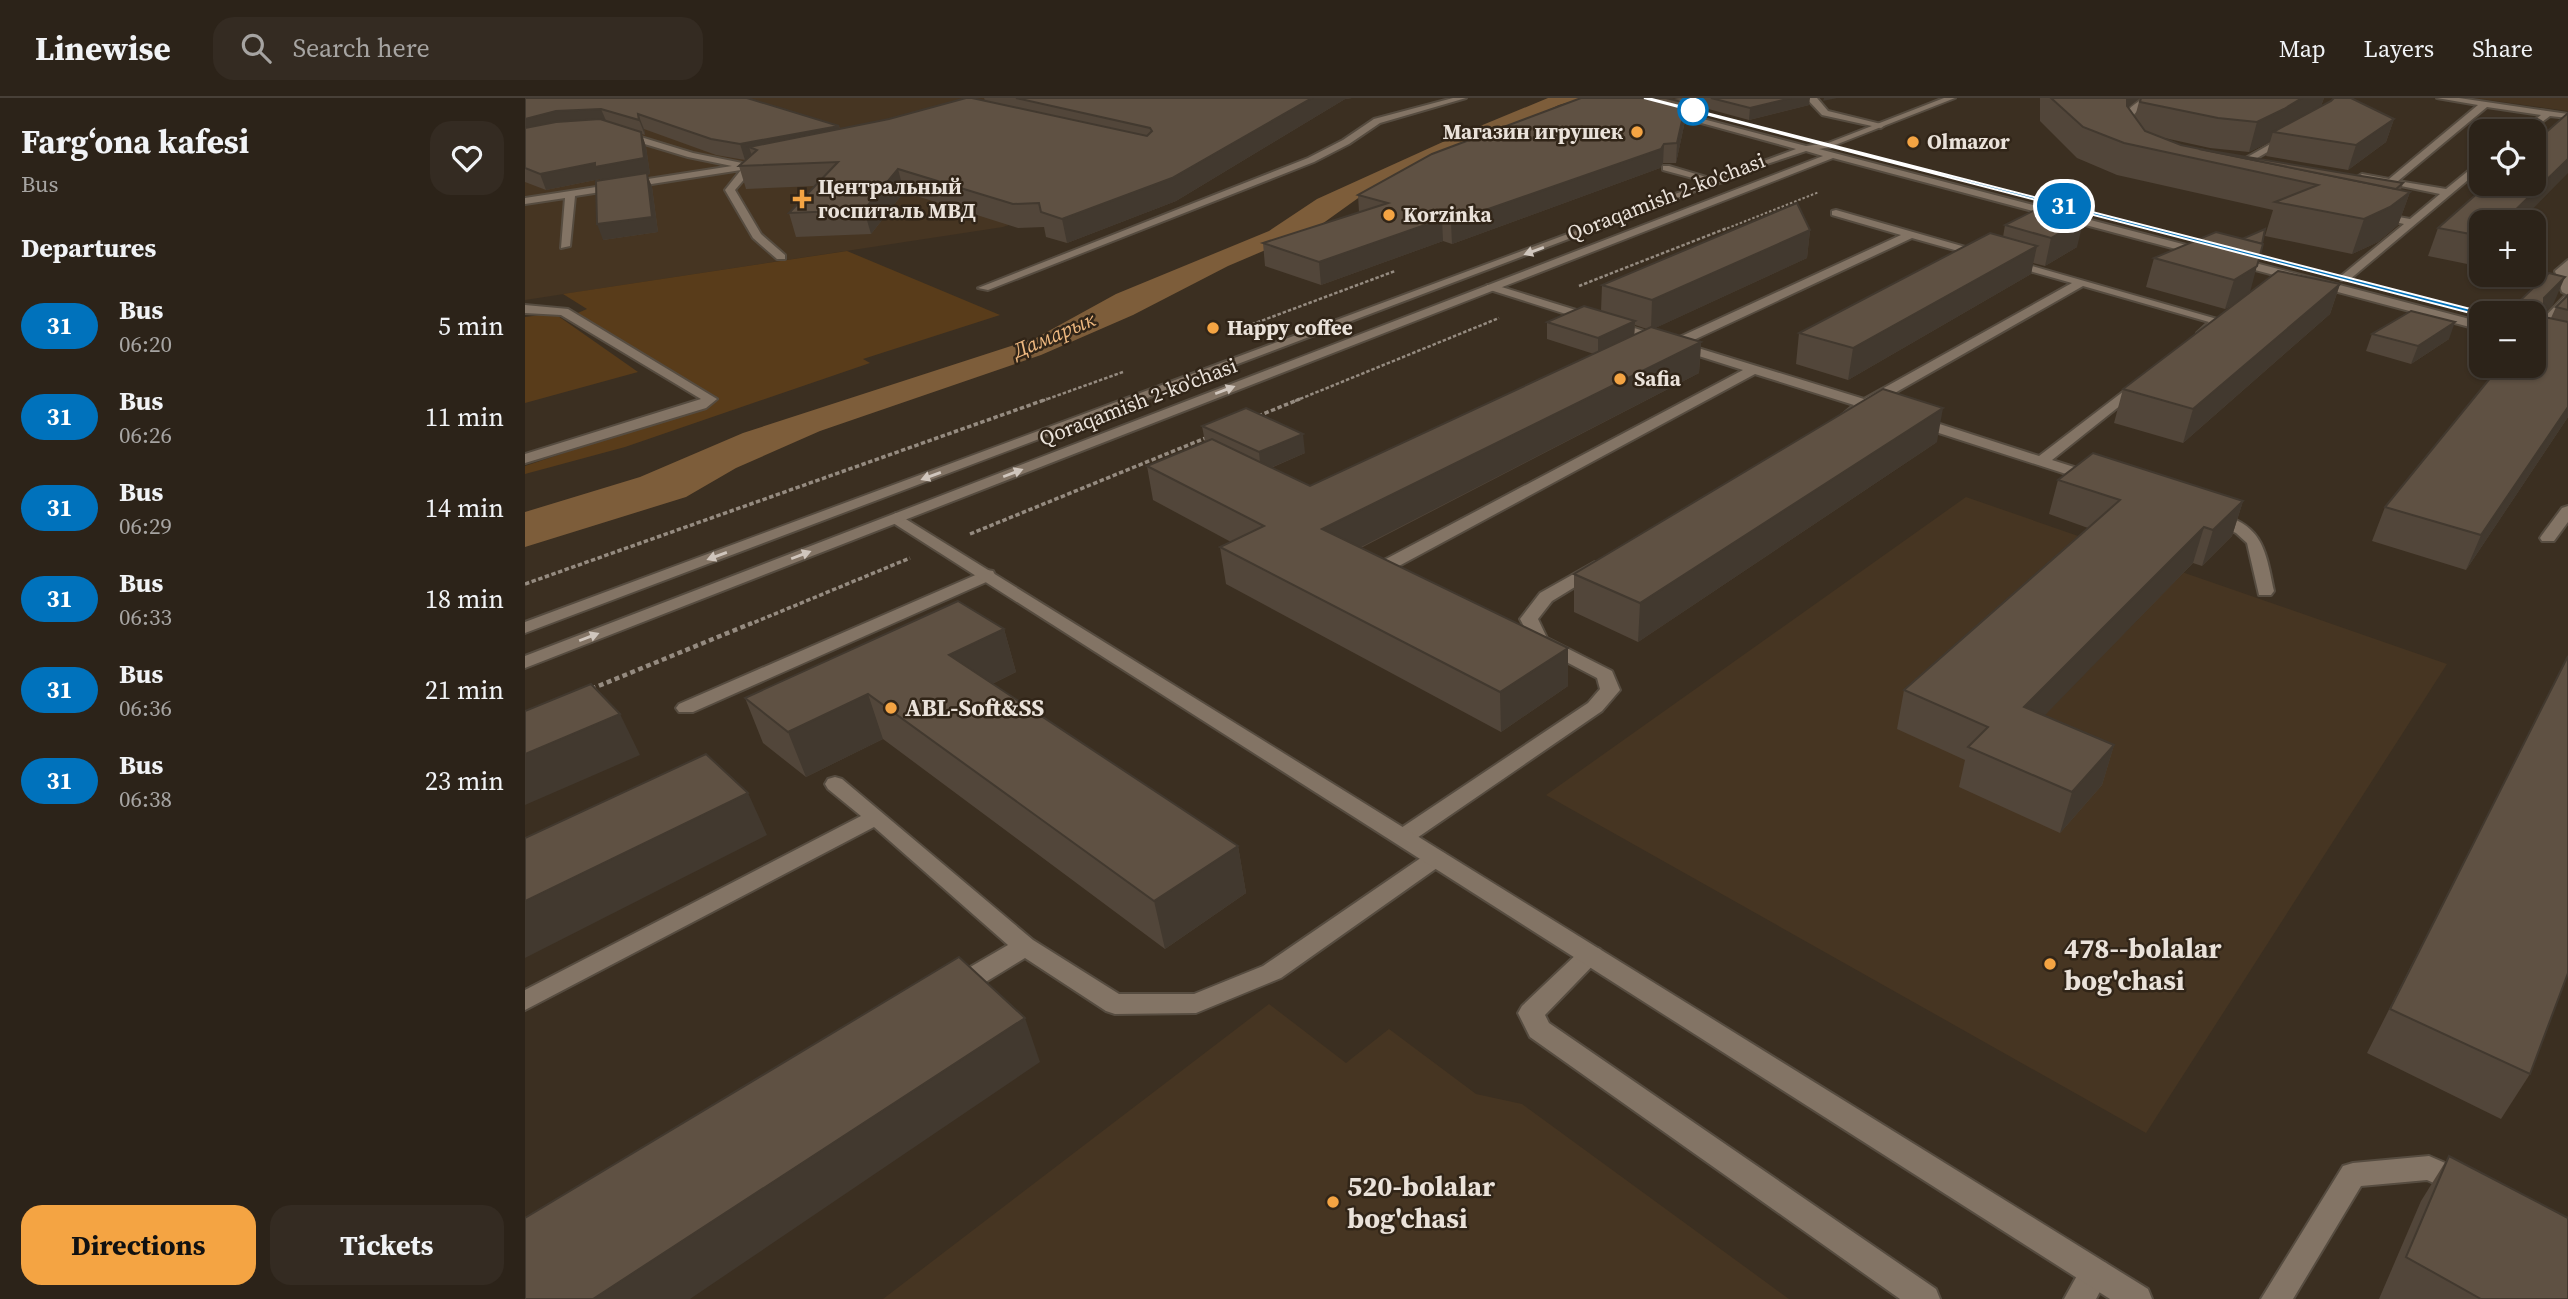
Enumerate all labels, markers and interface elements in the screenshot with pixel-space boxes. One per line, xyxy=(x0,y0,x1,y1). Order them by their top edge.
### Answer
search box xyxy=(213,17,703,80)
text: Linewise xyxy=(35,26,171,71)
icon: search xyxy=(237,29,275,67)
text: Search here xyxy=(293,30,430,66)
text: Map xyxy=(2279,32,2326,65)
text: Layers xyxy=(2364,32,2434,65)
text: Share xyxy=(2472,32,2533,65)
unlabelled marker xyxy=(1678,95,1708,125)
place label: Магазин игрушек xyxy=(1443,117,1624,146)
text: Farg‘ona kafesi xyxy=(21,119,249,164)
map controls xyxy=(2469,119,2546,378)
button: locate xyxy=(2469,119,2546,196)
button: heart xyxy=(430,121,504,195)
marker: Магазин игрушек xyxy=(1629,124,1645,140)
place label: Olmazor xyxy=(1927,127,2010,156)
marker: Olmazor xyxy=(1905,134,1921,150)
street label: Qoraqamish 2-ko'chasi xyxy=(1563,145,1769,248)
text: Bus xyxy=(21,168,58,200)
place label: Центральный госпиталь МВД xyxy=(818,172,976,225)
line badge: 31 xyxy=(2033,183,2095,229)
marker: Центральный госпиталь МВД xyxy=(792,189,812,209)
text: 31 xyxy=(2051,189,2077,222)
place label: Korzinka xyxy=(1403,200,1492,229)
marker: Korzinka xyxy=(1381,207,1397,223)
button: + xyxy=(2469,210,2546,287)
text: Departures xyxy=(21,230,156,266)
one-way arrow xyxy=(1523,246,1544,257)
text: Bus xyxy=(119,292,163,328)
button: − xyxy=(2469,301,2546,378)
water label: Дамарык xyxy=(1006,304,1100,366)
text: 5 min xyxy=(438,308,504,344)
text: 31 xyxy=(46,309,73,342)
place label: Happy coffee xyxy=(1227,313,1353,342)
marker: Happy coffee xyxy=(1205,320,1221,336)
text: 06:20 xyxy=(119,328,172,360)
street label: Qoraqamish 2-ko'chasi xyxy=(1035,350,1241,453)
place label: Safia xyxy=(1634,364,1682,393)
marker: Safia xyxy=(1612,371,1628,387)
text: Bus xyxy=(119,383,163,419)
one-way arrow xyxy=(1215,385,1236,396)
text: 11 min xyxy=(425,399,504,435)
text: 31 xyxy=(46,400,73,433)
text: 06:26 xyxy=(119,419,172,451)
one-way arrow xyxy=(1002,467,1023,478)
one-way arrow xyxy=(920,471,941,482)
text: Bus xyxy=(119,474,163,510)
text: 14 min xyxy=(425,490,504,526)
text: 31 xyxy=(46,491,73,524)
text: 06:29 xyxy=(119,510,172,542)
one-way arrow xyxy=(790,549,811,560)
one-way arrow xyxy=(707,551,728,562)
text: Bus xyxy=(119,565,163,601)
text: 18 min xyxy=(425,581,504,617)
text: 31 xyxy=(46,582,73,615)
text: 06:33 xyxy=(119,601,172,633)
one-way arrow xyxy=(578,632,599,643)
text: Bus xyxy=(119,656,163,692)
text: 21 min xyxy=(425,672,504,708)
text: 31 xyxy=(46,673,73,706)
place label: ABL-Soft&SS xyxy=(905,691,1044,724)
text: 06:36 xyxy=(119,692,172,724)
marker: ABL-Soft&SS xyxy=(883,700,899,716)
text: Bus xyxy=(119,747,163,783)
text: 23 min xyxy=(425,763,504,799)
text: 31 xyxy=(46,764,73,797)
text: 06:38 xyxy=(119,783,172,815)
place label: 478--bolalar bog'chasi xyxy=(2064,929,2222,999)
marker: 478--bolalar bog'chasi xyxy=(2042,956,2058,972)
place label: 520-bolalar bog'chasi xyxy=(1347,1167,1495,1237)
marker: 520-bolalar bog'chasi xyxy=(1325,1194,1341,1210)
button: Directions xyxy=(21,1205,256,1285)
button: Tickets xyxy=(270,1205,504,1285)

